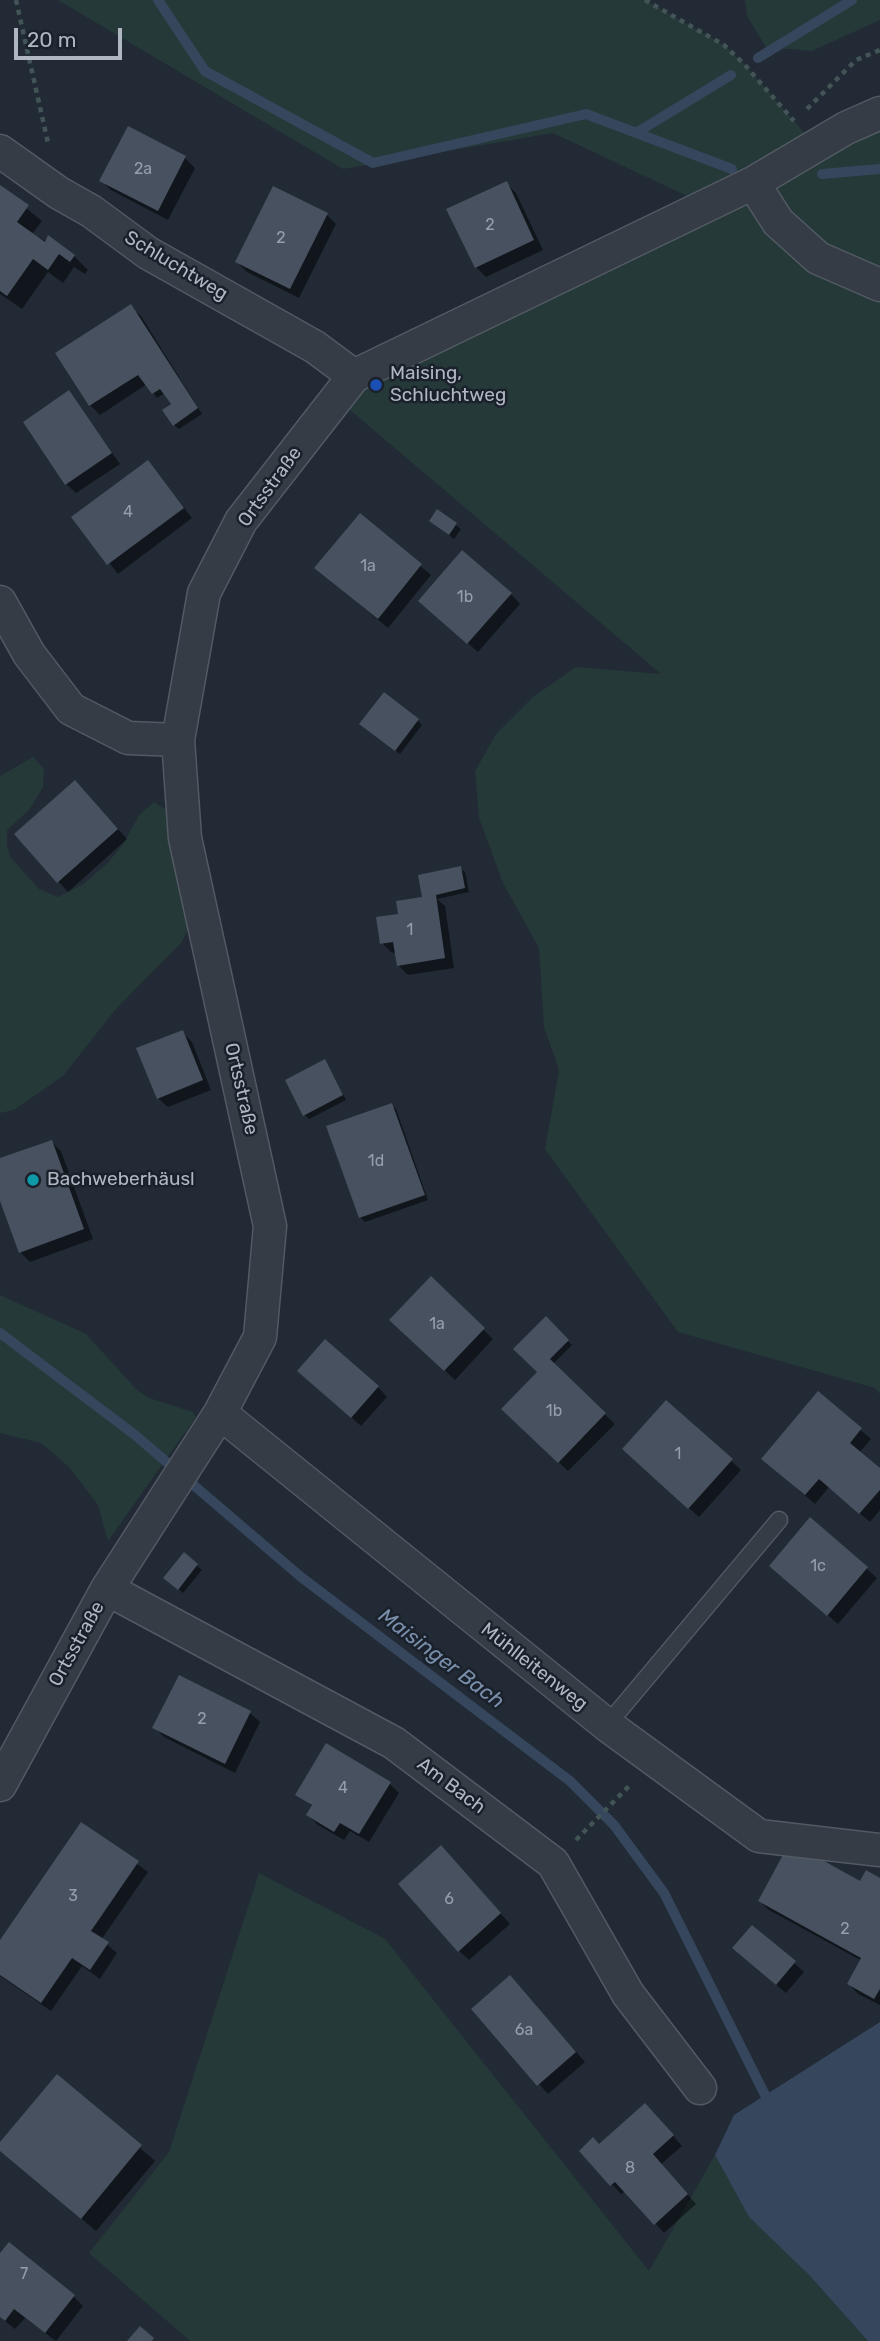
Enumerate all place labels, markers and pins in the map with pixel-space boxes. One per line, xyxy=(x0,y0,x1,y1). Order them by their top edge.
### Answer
place label: Maising, Schluchtweg xyxy=(390,363,506,407)
marker: Maising, Schluchtweg xyxy=(368,377,384,393)
place label: Bachweberhäusl xyxy=(47,1169,195,1191)
marker: Bachweberhäusl xyxy=(25,1172,41,1188)

